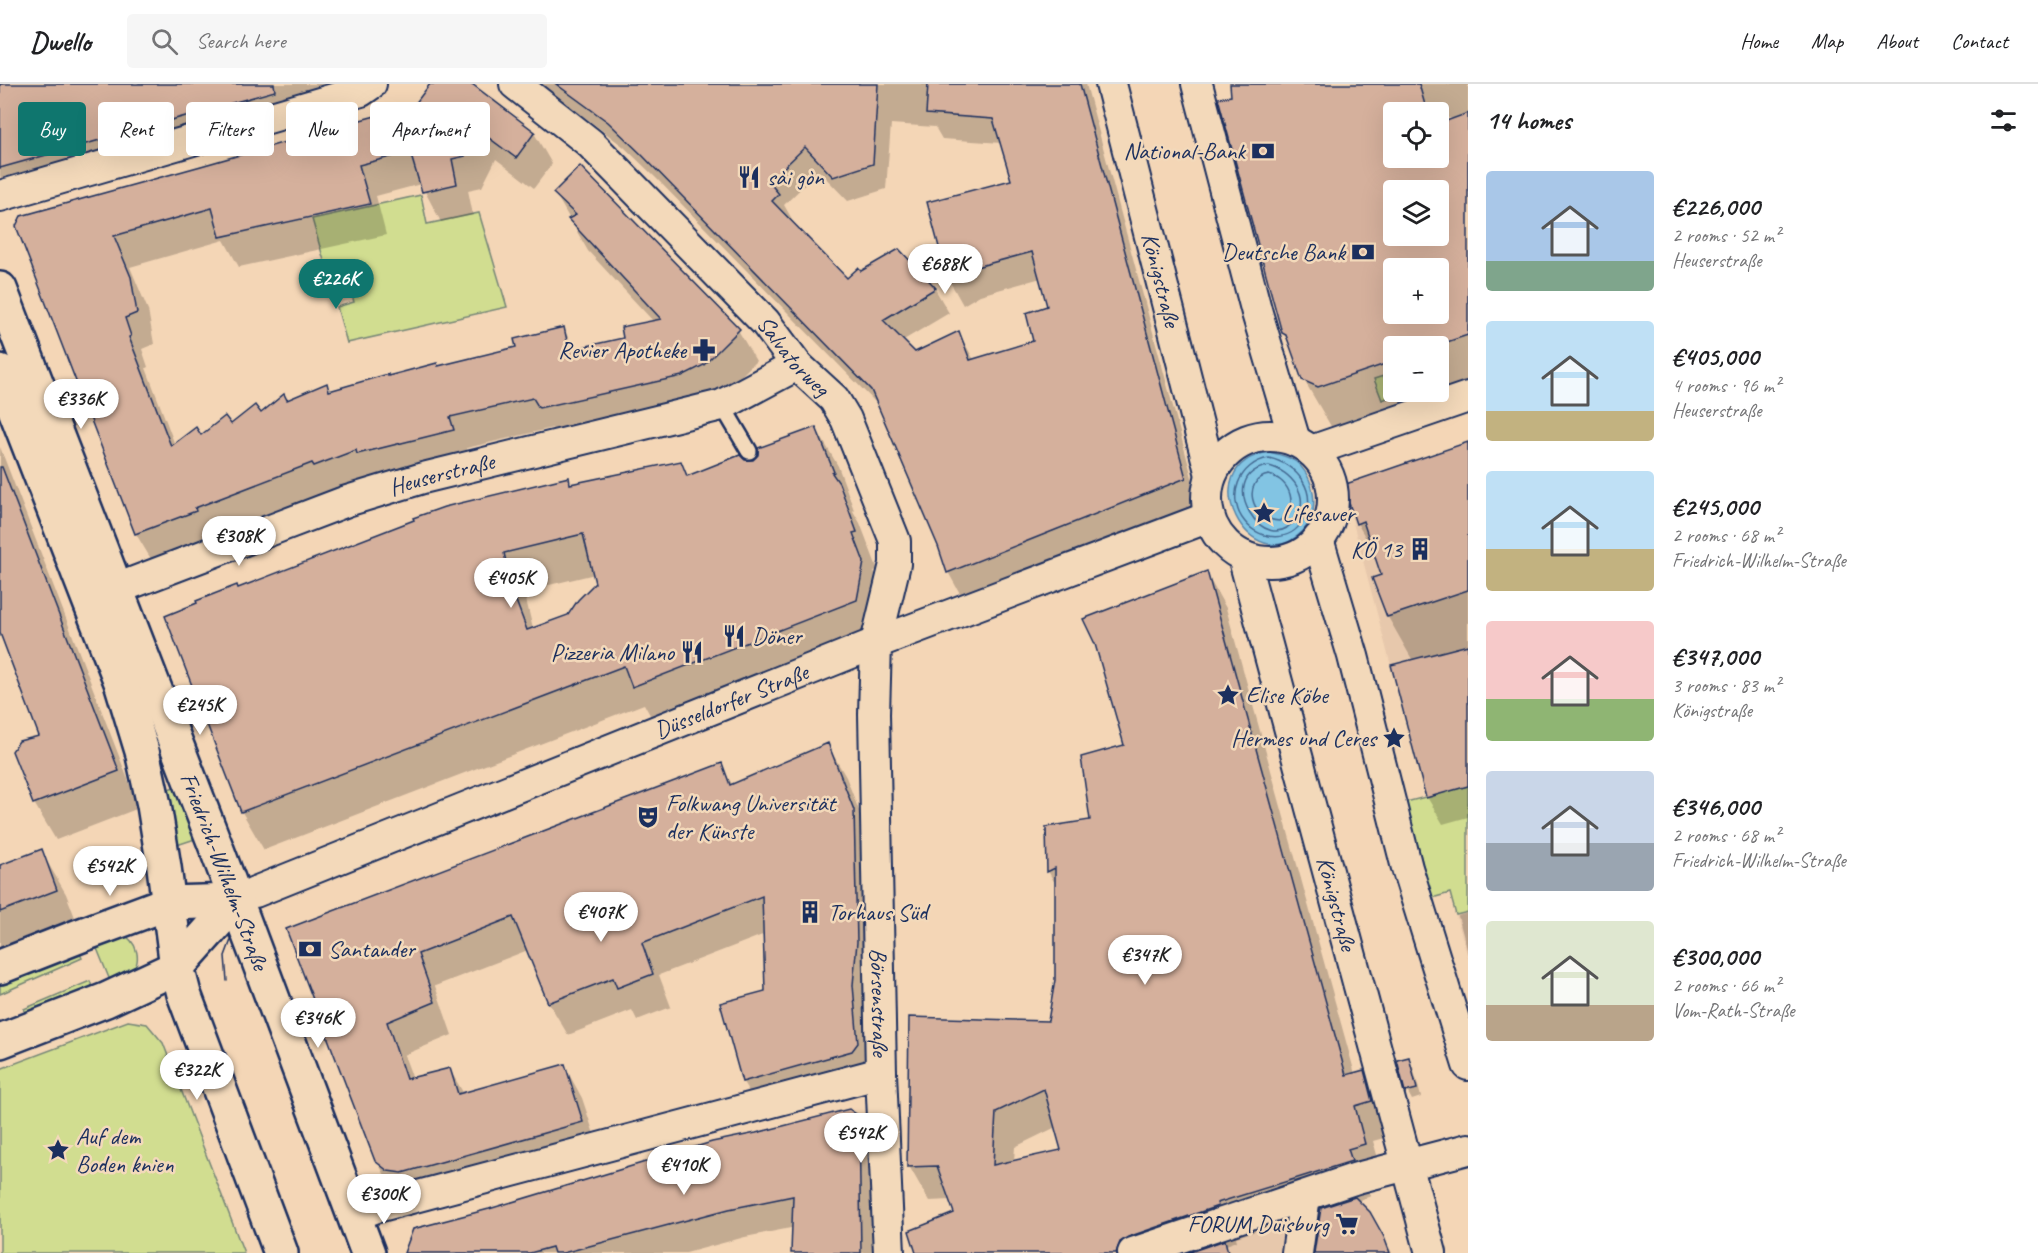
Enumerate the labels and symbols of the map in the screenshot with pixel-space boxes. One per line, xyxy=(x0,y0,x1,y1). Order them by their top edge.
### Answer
place label: National-Bank xyxy=(1124,136,1247,166)
bank icon: National-Bank xyxy=(1250,138,1276,164)
place label: sài gòn xyxy=(767,162,825,192)
restaurant icon: sài gòn xyxy=(736,164,762,190)
street label: Königstraße xyxy=(1135,229,1188,332)
place label: Deutsche Bank xyxy=(1222,237,1347,267)
bank icon: Deutsche Bank xyxy=(1350,239,1376,265)
pin: €688K xyxy=(903,244,987,295)
pin: €226K xyxy=(294,259,378,310)
street label: Salvatorweg xyxy=(750,309,837,404)
place label: Revier Apotheke xyxy=(558,335,688,365)
pharmacy icon: Revier Apotheke xyxy=(691,337,717,363)
pin: €336K xyxy=(39,379,123,430)
street label: Heuserstraße xyxy=(385,446,499,502)
place label: Lifesaver xyxy=(1282,498,1357,528)
place icon: Lifesaver xyxy=(1251,500,1277,526)
pin: €308K xyxy=(197,516,281,567)
place label: KÖ 13 xyxy=(1351,534,1404,564)
building icon: KÖ 13 xyxy=(1407,536,1433,562)
pin: €405K xyxy=(469,558,553,609)
place label: Döner xyxy=(752,621,804,651)
restaurant icon: Döner xyxy=(721,623,747,649)
place label: Pizzeria Milano xyxy=(551,637,676,667)
restaurant icon: Pizzeria Milano xyxy=(679,639,705,665)
street label: Düsseldorfer Straße xyxy=(650,656,814,745)
place label: Elise Köbe xyxy=(1246,680,1330,710)
place icon: Elise Köbe xyxy=(1215,682,1241,708)
pin: €245K xyxy=(158,685,242,736)
place label: Hermes und Ceres xyxy=(1231,723,1379,753)
place icon: Hermes und Ceres xyxy=(1381,725,1407,751)
street label: Friedrich-Wilhelm-Straße xyxy=(174,768,276,976)
place label: Folkwang Universität der Künste xyxy=(666,788,837,846)
theatre icon: Folkwang Universität der Künste xyxy=(635,804,661,830)
pin: €542K xyxy=(68,846,152,897)
street label: Königstraße xyxy=(1310,853,1364,956)
pin: €407K xyxy=(559,892,643,943)
place label: Torhaus Süd xyxy=(828,897,931,927)
building icon: Torhaus Süd xyxy=(797,899,823,925)
place label: Santander xyxy=(328,934,417,964)
pin: €347K xyxy=(1103,935,1187,986)
bank icon: Santander xyxy=(297,936,323,962)
street label: Börsenstraße xyxy=(864,948,896,1059)
pin: €346K xyxy=(276,998,360,1049)
pin: €322K xyxy=(155,1050,239,1101)
pin: €542K xyxy=(819,1113,903,1164)
place label: Auf dem Boden knien xyxy=(76,1121,174,1179)
place icon: Auf dem Boden knien xyxy=(45,1137,71,1163)
pin: €410K xyxy=(642,1145,726,1196)
pin: €300K xyxy=(342,1174,426,1225)
place label: FORUM Duisburg xyxy=(1187,1209,1330,1239)
supermarket icon: FORUM Duisburg xyxy=(1334,1211,1360,1237)

